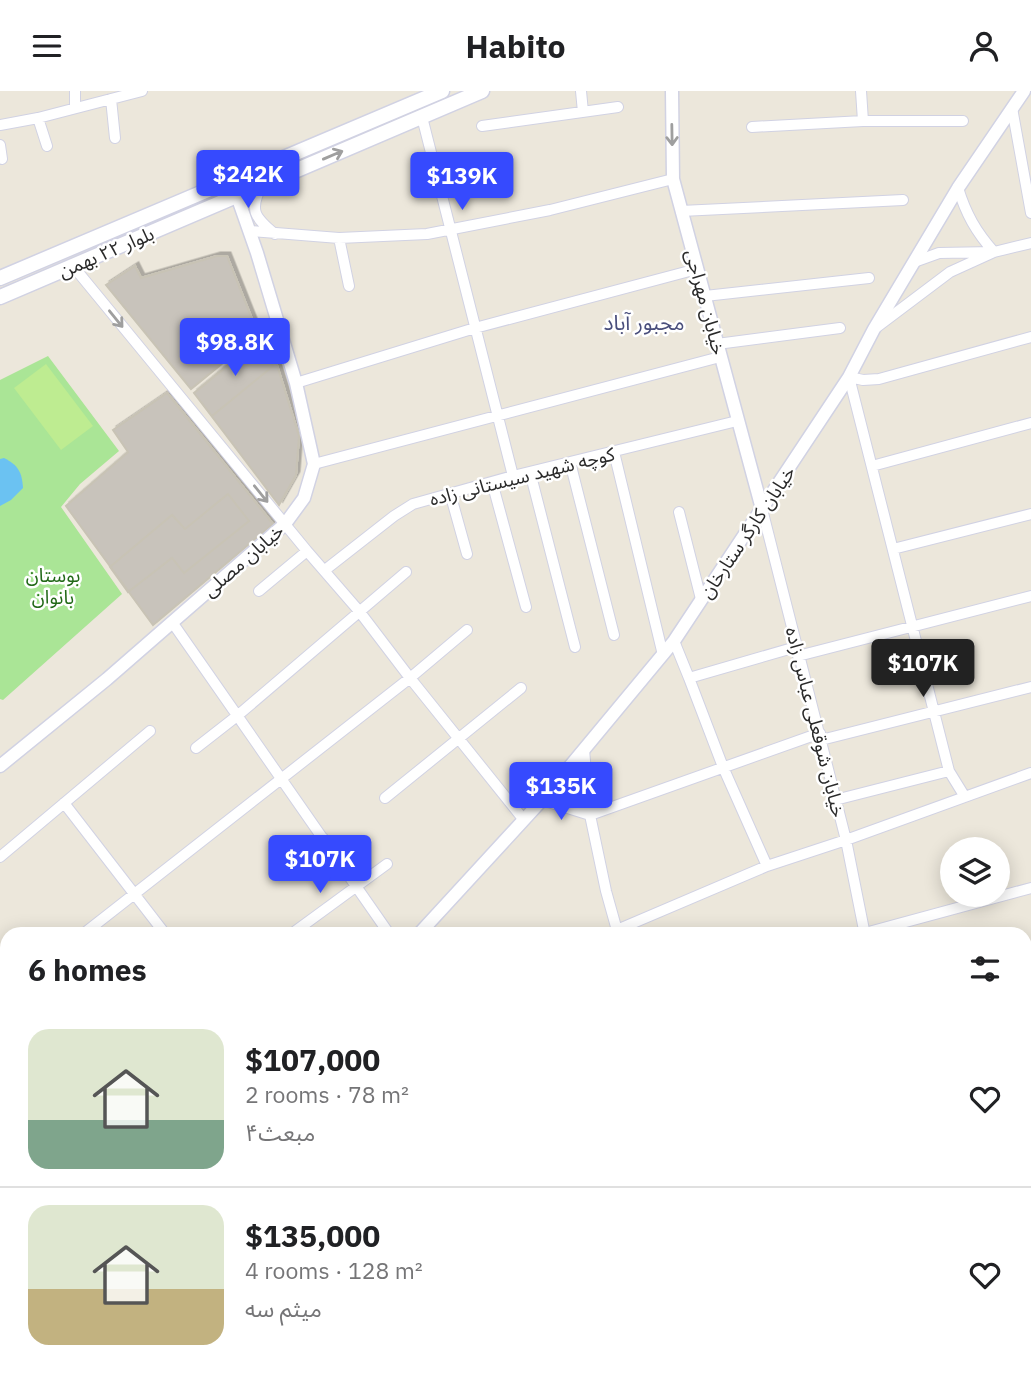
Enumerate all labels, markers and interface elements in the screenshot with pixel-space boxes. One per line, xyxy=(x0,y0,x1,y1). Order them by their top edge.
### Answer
text: Habito xyxy=(465,25,566,67)
icon: menu xyxy=(28,27,66,65)
icon: person xyxy=(965,27,1003,65)
one-way arrow xyxy=(665,123,679,146)
one-way arrow xyxy=(322,147,343,160)
pin: $242K xyxy=(199,151,297,210)
pin: $139K xyxy=(413,152,511,212)
text: $242K xyxy=(212,158,284,188)
text: $139K xyxy=(426,160,498,190)
street label: بلوار ۲۲ بهمن xyxy=(55,221,157,283)
street label: خیابان مهراجی xyxy=(680,247,732,357)
district label: مجبور آباد xyxy=(604,308,684,336)
one-way arrow xyxy=(108,309,124,327)
pin: $98.8K xyxy=(178,319,292,378)
text: $98.8K xyxy=(196,326,274,356)
street label: کوچه شهید سیستانی زاده xyxy=(427,441,618,512)
street label: خیابان کارگر ستارخان xyxy=(694,461,800,603)
one-way arrow xyxy=(253,485,269,503)
street label: خیابان مصلی xyxy=(198,518,288,602)
park label: بوستان بانوان xyxy=(26,563,80,609)
street label: خیابان شوقعلی عباس زاده xyxy=(781,624,851,820)
pin: $107K xyxy=(874,639,972,699)
text: $107K xyxy=(887,647,959,677)
pin: $135K xyxy=(512,763,610,822)
text: $135K xyxy=(525,770,597,800)
pin: $107K xyxy=(271,835,369,895)
map controls xyxy=(940,837,1010,907)
button: layers xyxy=(940,837,1010,907)
text: $107K xyxy=(284,843,356,873)
text: 6 homes xyxy=(28,950,147,989)
icon: filters xyxy=(966,950,1004,988)
text: $107,000 xyxy=(245,1040,380,1079)
icon: home xyxy=(84,1057,168,1141)
text: 2 rooms · 78 m² xyxy=(245,1079,409,1109)
icon: heart xyxy=(966,1080,1004,1118)
text: مبعث۴ xyxy=(245,1117,315,1147)
text: $135,000 xyxy=(245,1216,380,1255)
icon: home xyxy=(84,1233,168,1317)
text: 4 rooms · 128 m² xyxy=(245,1255,423,1285)
icon: heart xyxy=(966,1256,1004,1294)
text: میثم سه xyxy=(245,1293,322,1323)

